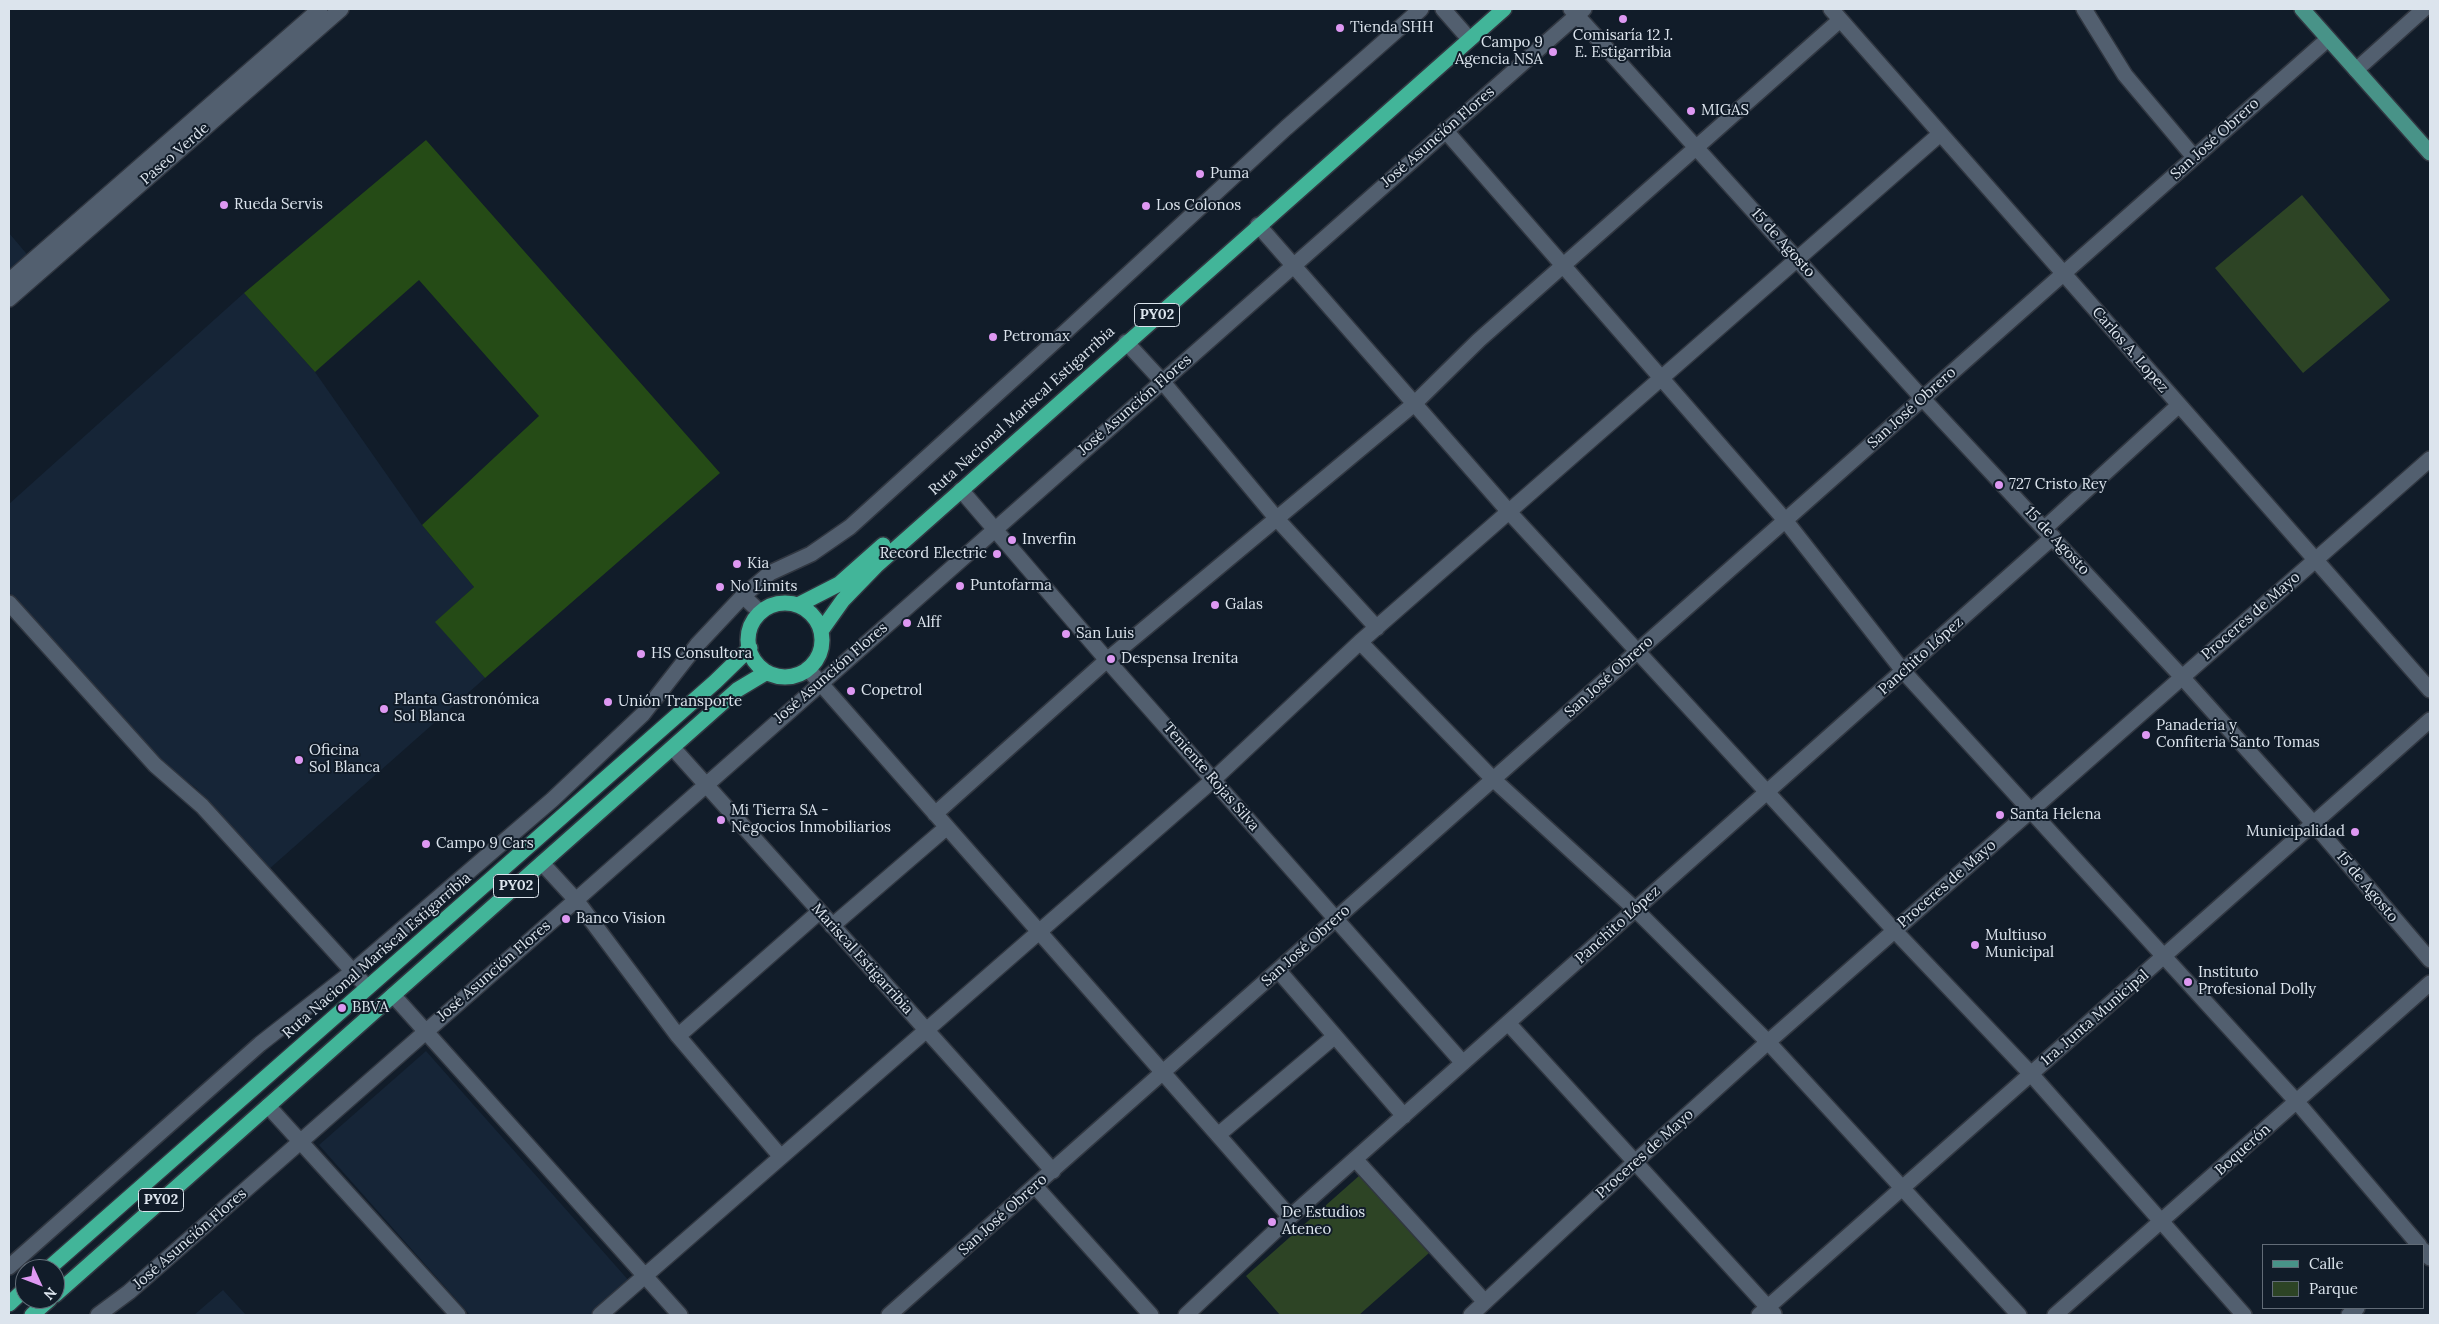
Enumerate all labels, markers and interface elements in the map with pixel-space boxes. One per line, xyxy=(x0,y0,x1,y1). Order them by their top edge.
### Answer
marker: Comisaría 12 J. E. Estigarribia xyxy=(1617,13,1629,25)
place label: Tienda SHH xyxy=(1350,19,1434,37)
marker: Tienda SHH xyxy=(1334,22,1346,34)
place label: Comisaría 12 J. E. Estigarribia xyxy=(1573,27,1673,62)
place label: Campo 9 Agencia NSA xyxy=(1455,34,1543,69)
marker: Campo 9 Agencia NSA xyxy=(1547,46,1559,58)
street label: José Asunción Flores xyxy=(1378,83,1498,191)
street label: San José Obrero xyxy=(2167,95,2263,183)
place label: MIGAS xyxy=(1701,102,1749,120)
marker: MIGAS xyxy=(1685,105,1697,117)
street label: Paseo Verde xyxy=(137,119,213,189)
place label: Puma xyxy=(1210,165,1249,183)
marker: Puma xyxy=(1194,168,1206,180)
place label: Rueda Servis xyxy=(234,196,323,214)
place label: Los Colonos xyxy=(1156,197,1241,215)
marker: Rueda Servis xyxy=(218,199,230,211)
marker: Los Colonos xyxy=(1140,200,1152,212)
street label: 15 de Agosto xyxy=(1747,205,1819,281)
street label: Carlos A. Lopez xyxy=(2088,303,2172,397)
road number: PY02 xyxy=(1134,304,1180,326)
street label: Ruta Nacional Mariscal Estigarribia xyxy=(925,323,1119,499)
place label: Petromax xyxy=(1003,328,1070,346)
marker: Petromax xyxy=(987,331,999,343)
street label: José Asunción Flores xyxy=(1075,351,1195,459)
street label: San José Obrero xyxy=(1864,364,1960,452)
place label: 727 Cristo Rey xyxy=(2009,476,2107,494)
marker: 727 Cristo Rey xyxy=(1993,479,2005,491)
street label: 15 de Agosto xyxy=(2021,503,2093,579)
place label: Inverfin xyxy=(1022,531,1076,549)
marker: Inverfin xyxy=(1006,534,1018,546)
place label: Record Electric xyxy=(880,545,987,563)
marker: Record Electric xyxy=(991,548,1003,560)
place label: Kia xyxy=(747,555,769,573)
marker: Kia xyxy=(731,558,743,570)
street label: Proceres de Mayo xyxy=(2198,568,2304,664)
place label: Puntofarma xyxy=(970,577,1052,595)
place label: No Limits xyxy=(730,578,797,596)
marker: Puntofarma xyxy=(954,580,966,592)
marker: No Limits xyxy=(714,581,726,593)
place label: Galas xyxy=(1225,596,1263,614)
marker: Galas xyxy=(1209,599,1221,611)
street label: Panchito López xyxy=(1875,613,1967,699)
place label: Alff xyxy=(917,614,941,632)
marker: Alff xyxy=(901,617,913,629)
street label: José Asunción Flores xyxy=(771,619,891,727)
place label: San Luis xyxy=(1076,625,1134,643)
marker: San Luis xyxy=(1060,628,1072,640)
street label: San José Obrero xyxy=(1561,633,1657,721)
place label: HS Consultora xyxy=(651,645,752,663)
marker: HS Consultora xyxy=(635,648,647,660)
place label: Despensa Irenita xyxy=(1121,650,1239,668)
marker: Despensa Irenita xyxy=(1105,653,1117,665)
place label: Copetrol xyxy=(861,682,922,700)
marker: Copetrol xyxy=(845,685,857,697)
place label: Planta Gastronómica Sol Blanca xyxy=(394,691,540,726)
place label: Unión Transporte xyxy=(618,693,742,711)
marker: Unión Transporte xyxy=(602,696,614,708)
marker: Planta Gastronómica Sol Blanca xyxy=(378,703,390,715)
place label: Panaderia y Confiteria Santo Tomas xyxy=(2156,717,2320,752)
street label: Teniente Rojas Silva xyxy=(1159,719,1263,835)
marker: Panaderia y Confiteria Santo Tomas xyxy=(2140,729,2152,741)
place label: Oficina Sol Blanca xyxy=(309,742,380,777)
marker: Oficina Sol Blanca xyxy=(293,754,305,766)
place label: Mi Tierra SA - Negocios Inmobiliarios xyxy=(731,802,891,837)
place label: Santa Helena xyxy=(2010,806,2101,824)
marker: Santa Helena xyxy=(1994,809,2006,821)
marker: Mi Tierra SA - Negocios Inmobiliarios xyxy=(715,814,727,826)
place label: Municipalidad xyxy=(2246,823,2345,841)
marker: Municipalidad xyxy=(2349,826,2361,838)
place label: Campo 9 Cars xyxy=(436,835,534,853)
street label: Proceres de Mayo xyxy=(1894,836,2000,932)
marker: Campo 9 Cars xyxy=(420,838,432,850)
street label: 15 de Agosto xyxy=(2332,848,2402,926)
street label: Ruta Nacional Mariscal Estigarribia xyxy=(279,869,475,1043)
road number: PY02 xyxy=(494,874,538,898)
street label: Panchito López xyxy=(1572,882,1664,968)
street label: Mariscal Estigarribia xyxy=(807,900,917,1018)
street label: San José Obrero xyxy=(1258,902,1354,990)
place label: Banco Vision xyxy=(576,910,666,928)
marker: Banco Vision xyxy=(560,913,572,925)
street label: José Asunción Flores xyxy=(434,917,554,1025)
place label: Multiuso Municipal xyxy=(1985,927,2054,962)
marker: Multiuso Municipal xyxy=(1969,939,1981,951)
place label: Instituto Profesional Dolly xyxy=(2198,964,2316,999)
street label: 1ra. Junta Municipal xyxy=(2037,966,2153,1070)
marker: Instituto Profesional Dolly xyxy=(2182,976,2194,988)
place label: BBVA xyxy=(352,999,389,1017)
marker: BBVA xyxy=(336,1002,348,1014)
street label: Proceres de Mayo xyxy=(1593,1106,1697,1202)
street label: Boquerón xyxy=(2212,1121,2274,1179)
street label: San José Obrero xyxy=(955,1171,1051,1259)
street label: José Asunción Flores xyxy=(130,1185,250,1293)
road number: PY02 xyxy=(138,1188,184,1212)
place label: De Estudios Ateneo xyxy=(1282,1204,1365,1239)
marker: De Estudios Ateneo xyxy=(1266,1216,1278,1228)
legend xyxy=(2262,1244,2424,1309)
text: Calle xyxy=(2309,1254,2344,1273)
north arrow xyxy=(15,1259,65,1309)
text: Parque xyxy=(2309,1279,2358,1298)
text: N xyxy=(40,1283,61,1304)

